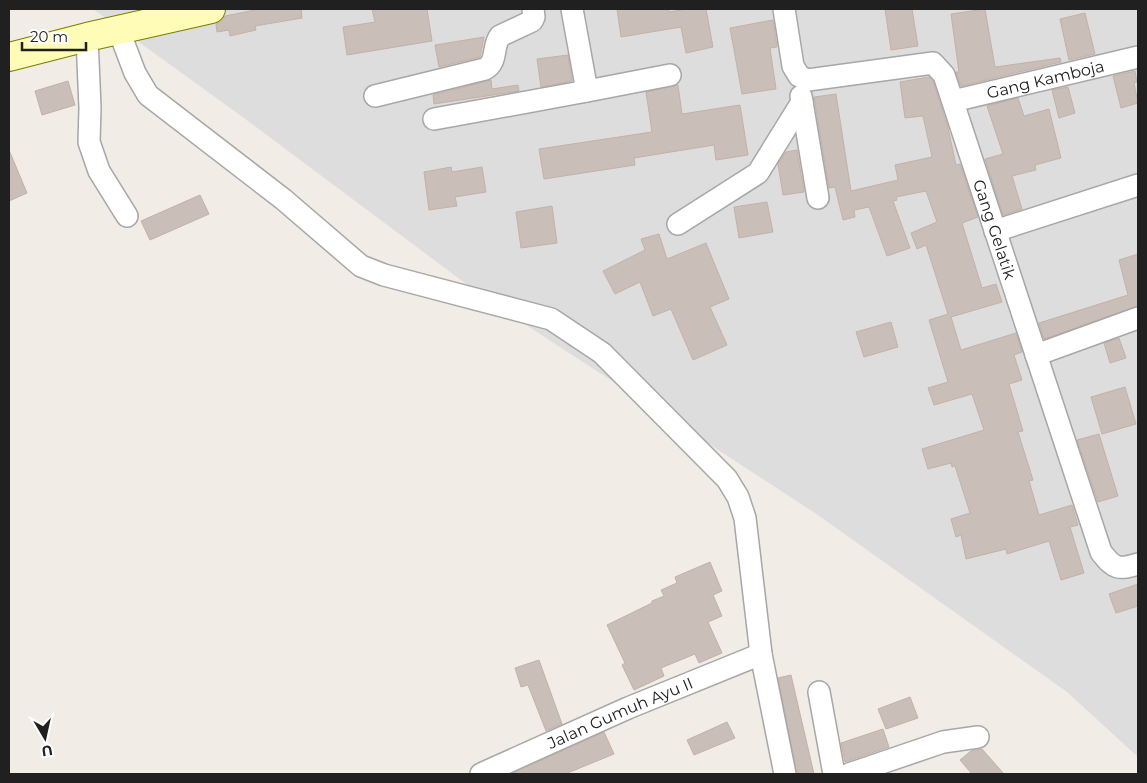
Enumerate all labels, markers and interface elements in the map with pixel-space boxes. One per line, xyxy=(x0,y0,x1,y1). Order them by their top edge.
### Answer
scale bar xyxy=(22,20,86,52)
text: 20 m xyxy=(30,27,68,46)
street label: Gang Kamboja xyxy=(985,56,1106,103)
street label: Gang Gelatik xyxy=(969,177,1020,282)
street label: Jalan Gumuh Ayu II xyxy=(544,674,696,753)
north arrow xyxy=(20,713,70,763)
text: U xyxy=(40,741,54,761)

